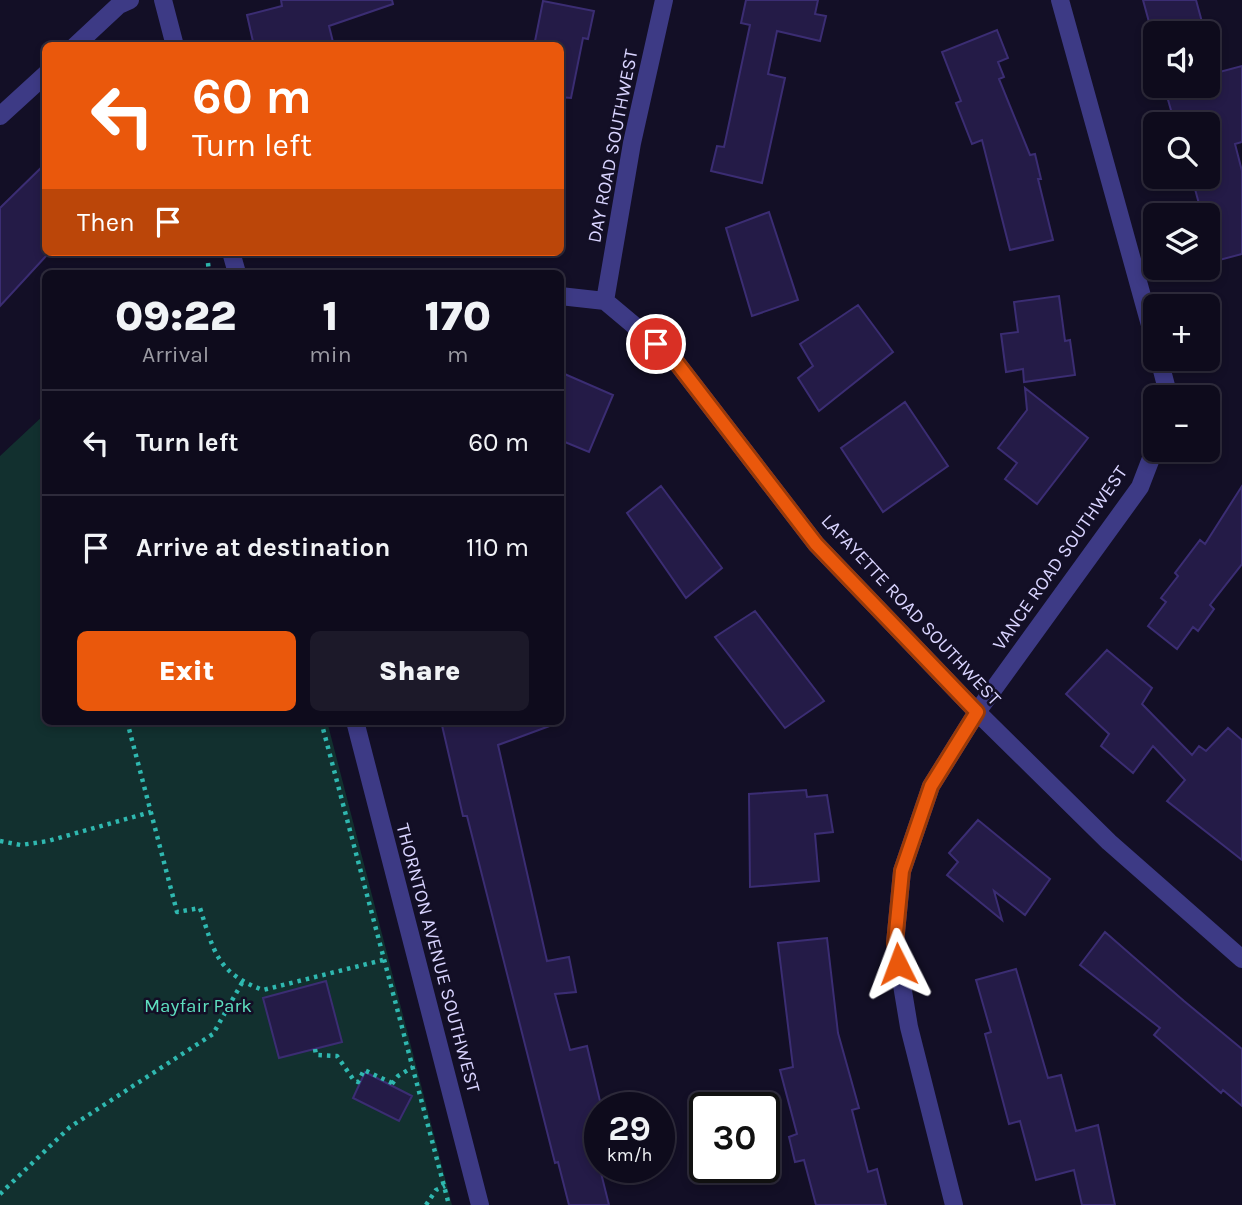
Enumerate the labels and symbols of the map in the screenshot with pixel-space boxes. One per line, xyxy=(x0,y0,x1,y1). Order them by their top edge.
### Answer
street label: DAY ROAD SOUTHWEST xyxy=(583,47,643,245)
pin xyxy=(626,314,686,374)
street label: VANCE ROAD SOUTHWEST xyxy=(988,461,1132,654)
street label: LAFAYETTE ROAD SOUTHWEST xyxy=(817,510,1006,710)
street label: THORNTON AVENUE SOUTHWEST xyxy=(391,821,485,1095)
position arrow xyxy=(861,927,935,1001)
park label: Mayfair Park xyxy=(144,995,252,1017)
speed limit sign: 30 xyxy=(689,1092,780,1183)

